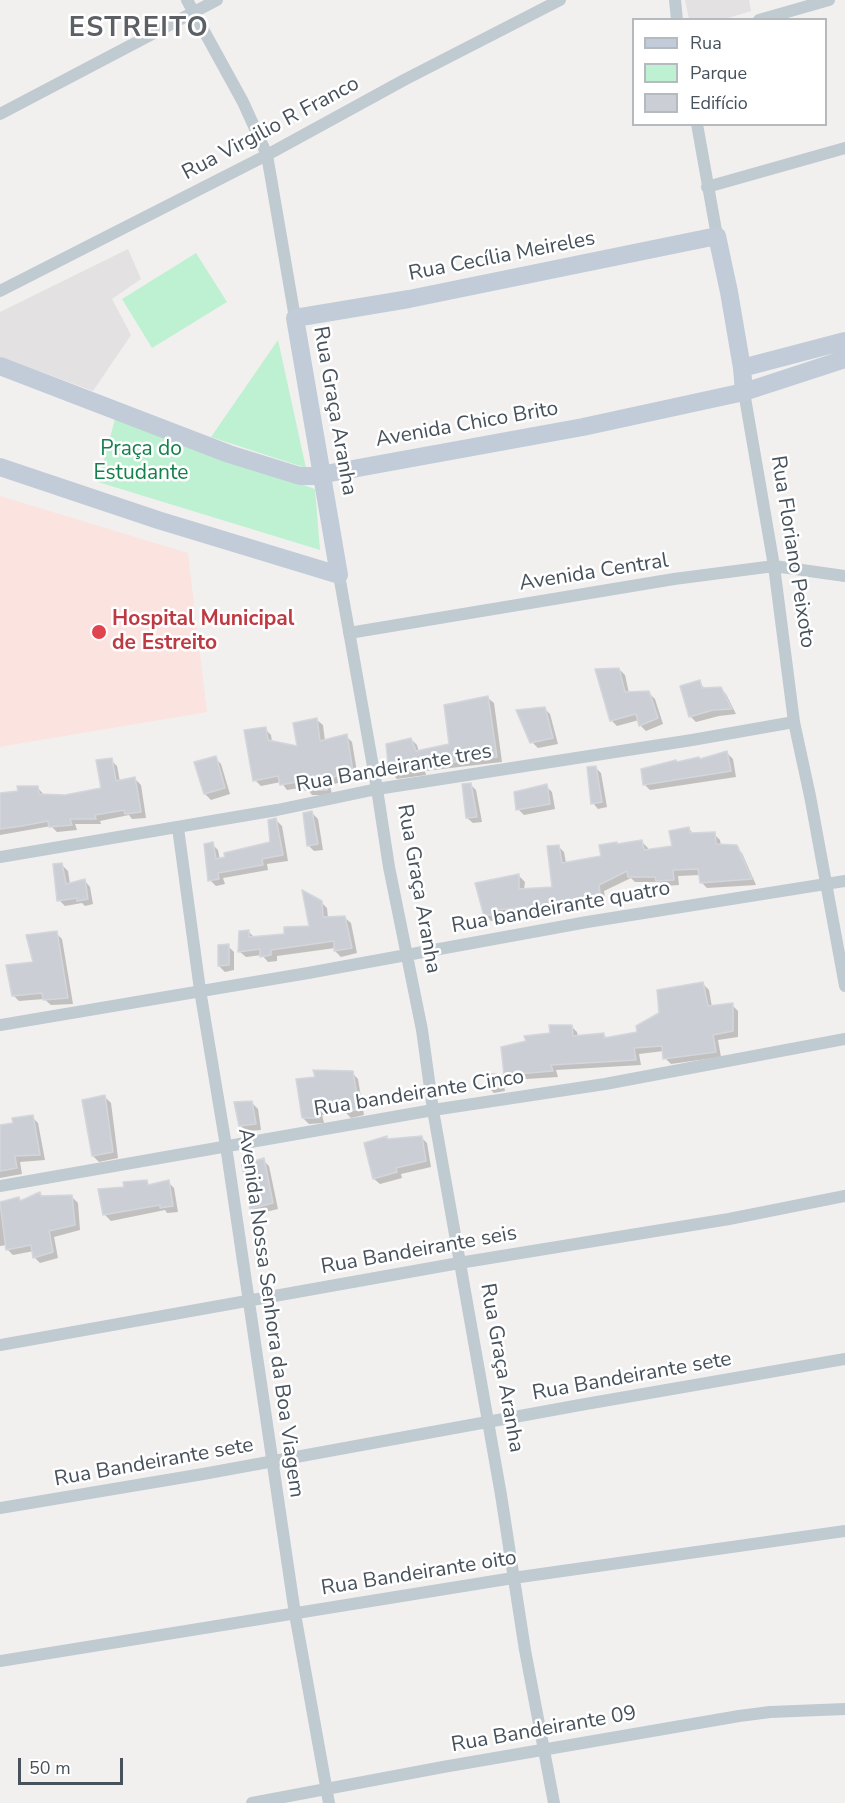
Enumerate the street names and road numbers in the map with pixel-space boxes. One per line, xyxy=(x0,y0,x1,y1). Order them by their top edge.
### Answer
street label: Rua Virgilio R Franco xyxy=(178,72,364,186)
street label: Rua Cecília Meireles xyxy=(407,227,597,287)
street label: Rua Graça Aranha xyxy=(307,325,361,497)
street label: Avenida Chico Brito xyxy=(374,397,560,453)
street label: Rua Floriano Peixoto xyxy=(764,454,820,650)
street label: Avenida Central xyxy=(518,549,670,597)
street label: Rua Bandeirante tres xyxy=(294,739,494,799)
street label: Rua Graça Aranha xyxy=(391,803,445,975)
street label: Rua bandeirante quatro xyxy=(450,876,672,940)
street label: Rua bandeirante Cinco xyxy=(312,1065,526,1123)
street label: Avenida Nossa Senhora da Boa Viagem xyxy=(232,1127,308,1499)
street label: Rua Bandeirante seis xyxy=(319,1221,519,1281)
street label: Rua Graça Aranha xyxy=(474,1282,528,1454)
street label: Rua Bandeirante sete xyxy=(530,1347,734,1407)
street label: Rua Bandeirante sete xyxy=(52,1433,256,1493)
street label: Rua Bandeirante oito xyxy=(319,1546,519,1602)
street label: Rua Bandeirante 09 xyxy=(450,1701,638,1759)

